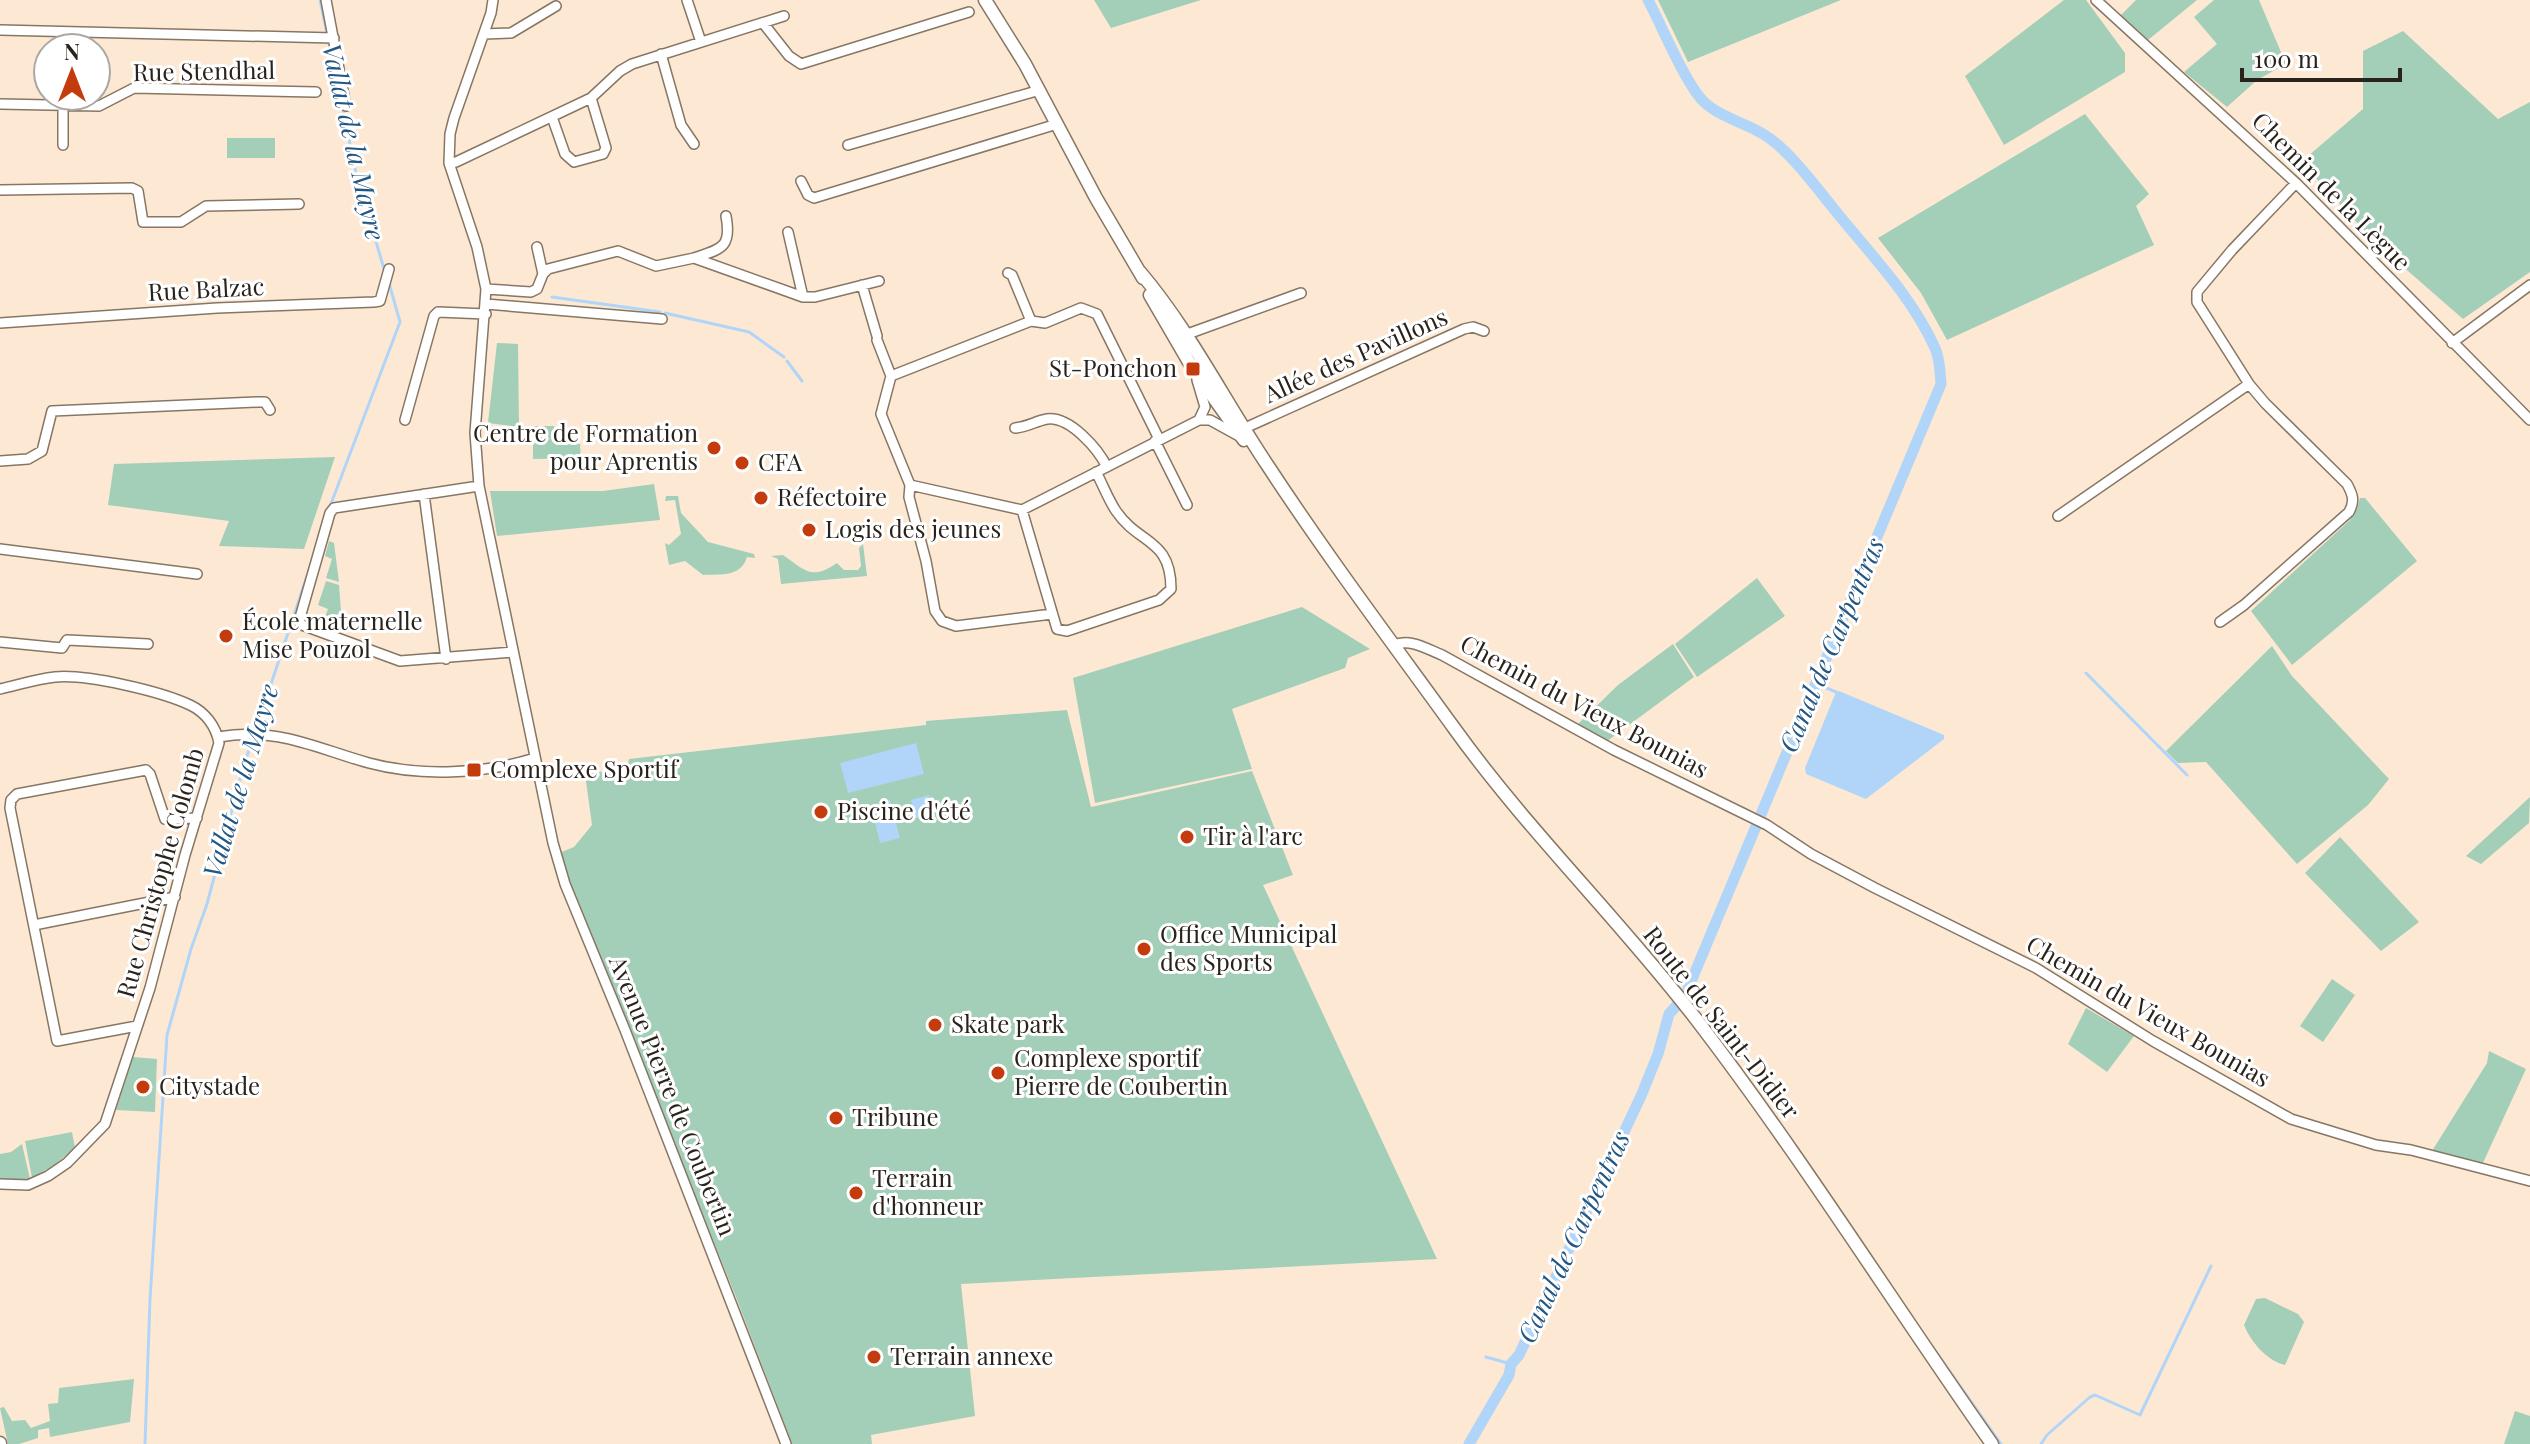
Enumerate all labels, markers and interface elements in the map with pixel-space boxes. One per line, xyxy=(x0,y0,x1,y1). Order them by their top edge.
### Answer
north arrow xyxy=(32,32,112,112)
scale bar xyxy=(2242,32,2400,82)
text: N xyxy=(64,36,80,66)
water label: Vallat de la Mayre xyxy=(315,40,394,244)
text: 100 m xyxy=(2254,42,2319,74)
street label: Rue Stendhal xyxy=(132,53,276,87)
street label: Chemin de la Lègue xyxy=(2246,104,2419,277)
street label: Rue Balzac xyxy=(147,269,265,307)
street label: Allée des Pavillons xyxy=(1257,299,1452,409)
place label: St-Ponchon xyxy=(1049,351,1177,383)
marker: St-Ponchon xyxy=(1184,360,1202,378)
place label: Centre de Formation pour Aprentis xyxy=(473,416,698,476)
marker: Centre de Formation pour Aprentis xyxy=(705,439,723,457)
place label: CFA xyxy=(758,445,803,477)
marker: CFA xyxy=(733,454,751,472)
place label: Réfectoire xyxy=(777,480,887,512)
marker: Réfectoire xyxy=(752,489,770,507)
place label: Logis des jeunes xyxy=(825,512,1001,544)
marker: Logis des jeunes xyxy=(800,521,818,539)
water label: Canal de Carpentras xyxy=(1770,532,1892,757)
place label: École maternelle Mise Pouzol xyxy=(242,604,423,664)
street label: Chemin du Vieux Bounias xyxy=(1455,626,1714,784)
marker: École maternelle Mise Pouzol xyxy=(217,627,235,645)
water label: Vallat de la Mayre xyxy=(193,679,286,882)
street label: Rue Christophe Colomb xyxy=(108,744,210,1001)
place label: Complexe Sportif xyxy=(490,752,680,784)
marker: Complexe Sportif xyxy=(465,761,483,779)
place label: Piscine d'été xyxy=(837,794,971,826)
marker: Piscine d'été xyxy=(812,803,830,821)
place label: Tir à l'arc xyxy=(1203,819,1303,851)
marker: Tir à l'arc xyxy=(1178,828,1196,846)
place label: Office Municipal des Sports xyxy=(1160,917,1337,977)
street label: Route de Saint-Didier xyxy=(1637,919,1808,1125)
street label: Chemin du Vieux Bounias xyxy=(2021,927,2277,1093)
marker: Office Municipal des Sports xyxy=(1135,940,1153,958)
street label: Avenue Pierre de Coubertin xyxy=(603,950,745,1240)
place label: Skate park xyxy=(951,1007,1066,1039)
marker: Skate park xyxy=(926,1016,944,1034)
place label: Complexe sportif Pierre de Coubertin xyxy=(1014,1041,1228,1101)
marker: Complexe sportif Pierre de Coubertin xyxy=(989,1064,1007,1082)
place label: Citystade xyxy=(159,1069,260,1101)
marker: Citystade xyxy=(134,1078,152,1096)
place label: Tribune xyxy=(852,1100,939,1132)
marker: Tribune xyxy=(827,1109,845,1127)
water label: Canal de Carpentras xyxy=(1508,1125,1637,1348)
place label: Terrain d'honneur xyxy=(872,1161,983,1221)
marker: Terrain d'honneur xyxy=(847,1184,865,1202)
place label: Terrain annexe xyxy=(890,1339,1053,1371)
marker: Terrain annexe xyxy=(865,1348,883,1366)

